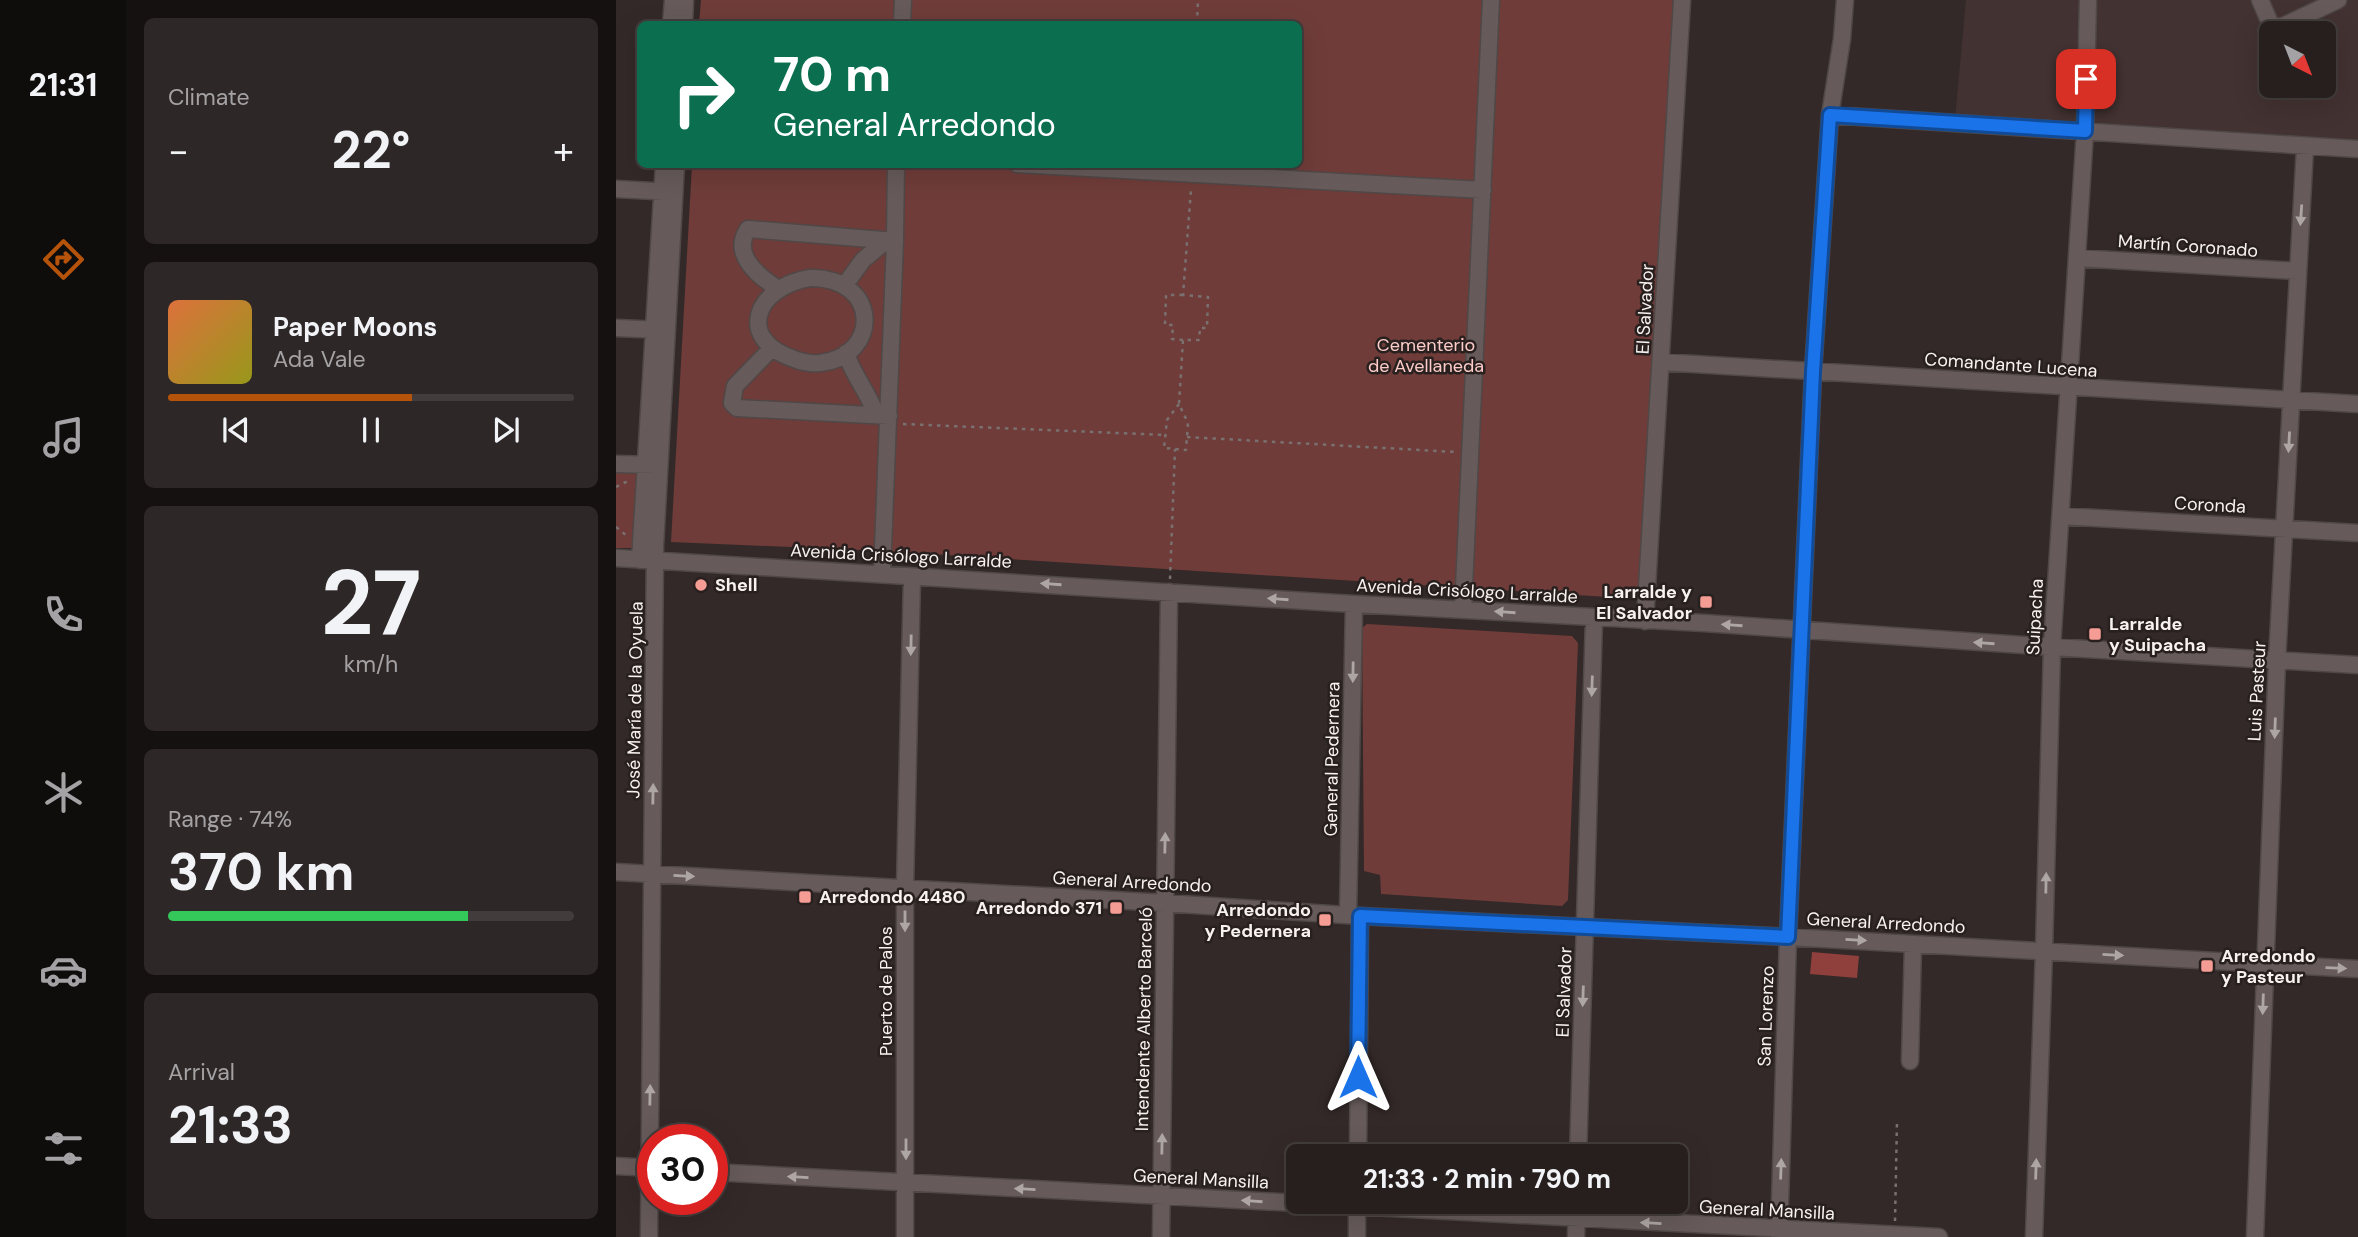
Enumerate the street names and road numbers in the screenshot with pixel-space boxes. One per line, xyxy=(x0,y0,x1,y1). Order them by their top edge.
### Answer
street label: Martín Coronado xyxy=(2117,229,2259,263)
street label: El Salvador xyxy=(1631,263,1659,355)
street label: Comandante Lucena xyxy=(1924,347,2098,383)
street label: Coronda xyxy=(2173,491,2247,519)
street label: Avenida Crisólogo Larralde xyxy=(790,538,1012,574)
street label: Avenida Crisólogo Larralde xyxy=(1356,573,1578,609)
street label: Suipacha xyxy=(2021,578,2049,656)
street label: José María de la Oyuela xyxy=(621,601,649,799)
street label: Luis Pasteur xyxy=(2242,640,2272,742)
street label: General Pedernera xyxy=(1319,681,1345,837)
street label: General Arredondo xyxy=(1052,866,1212,898)
street label: Intendente Alberto Barceló xyxy=(1130,907,1158,1131)
street label: General Arredondo xyxy=(1806,907,1966,939)
street label: Puerto de Palos xyxy=(874,926,898,1056)
street label: El Salvador xyxy=(1550,946,1578,1038)
street label: San Lorenzo xyxy=(1752,965,1780,1067)
street label: General Mansilla xyxy=(1132,1163,1270,1195)
street label: General Mansilla xyxy=(1698,1194,1836,1226)

